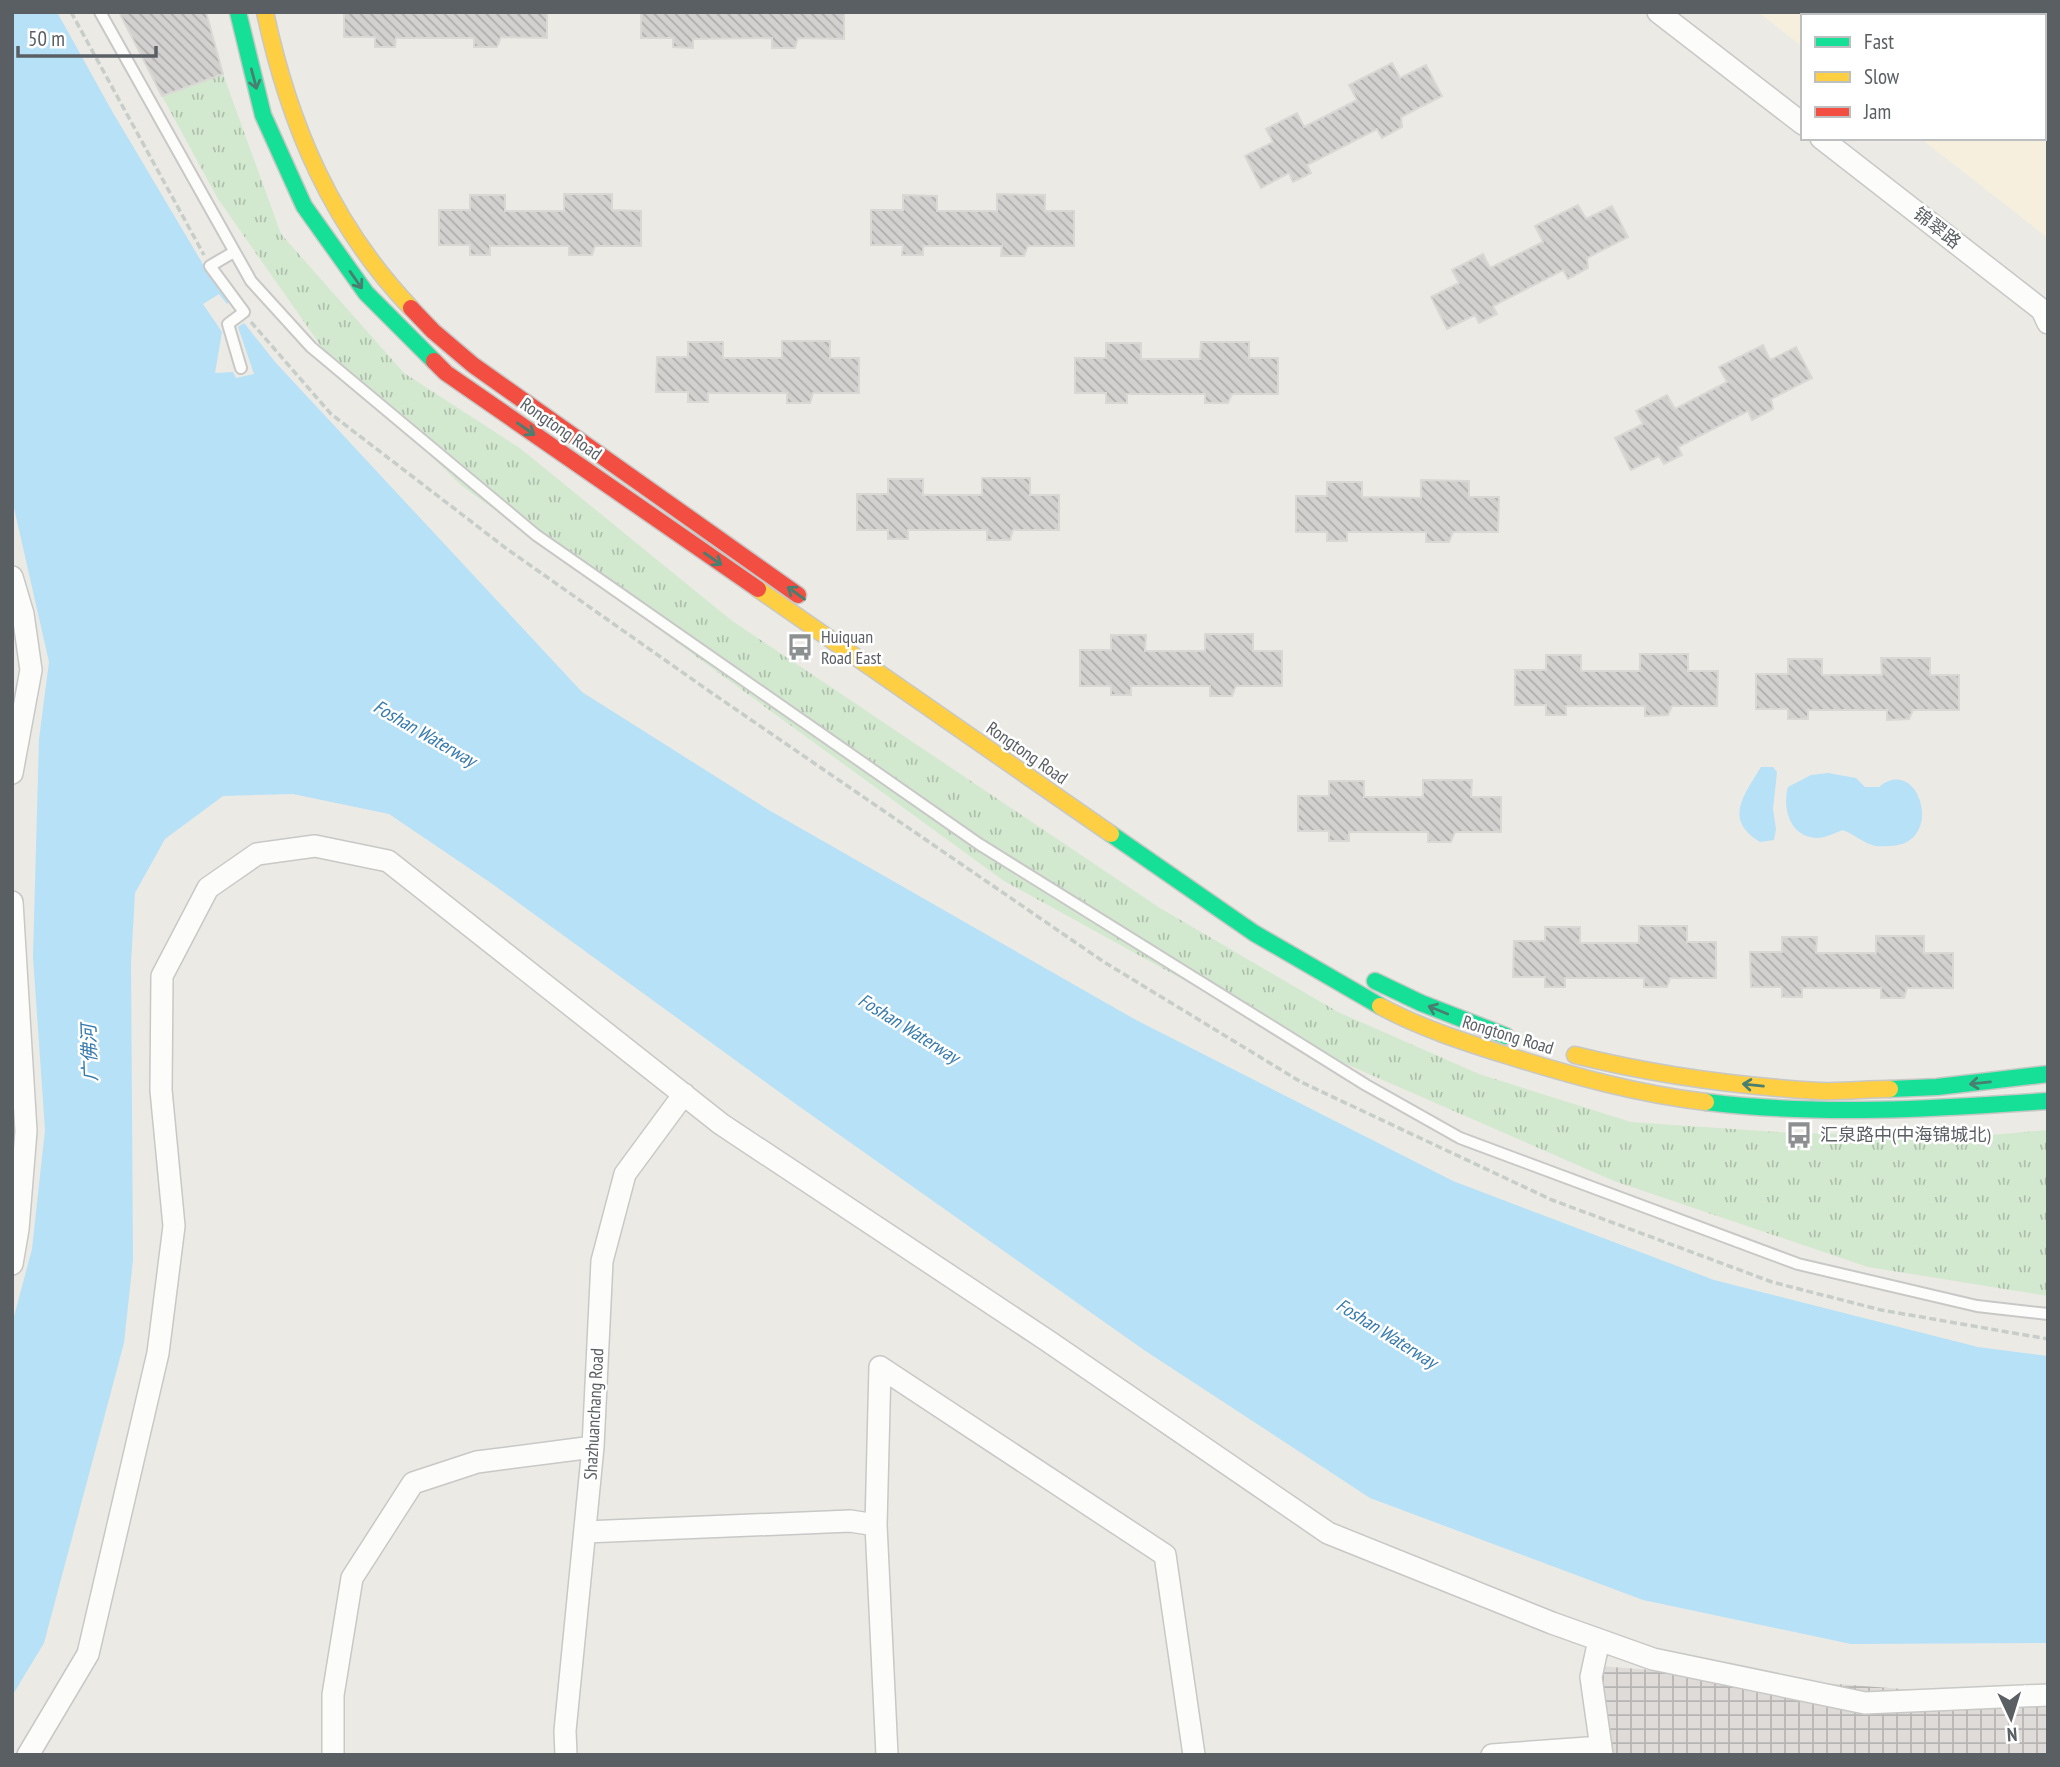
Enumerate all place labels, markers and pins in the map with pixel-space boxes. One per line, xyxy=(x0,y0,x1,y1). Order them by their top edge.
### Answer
place label: Huiquan Road East xyxy=(821,625,882,669)
bus stop icon: Huiquan Road East xyxy=(785,632,815,662)
bus stop icon: 汇泉路中(中海锦城北) xyxy=(1784,1120,1814,1150)
place label: 汇泉路中(中海锦城北) xyxy=(1820,1123,1991,1146)

